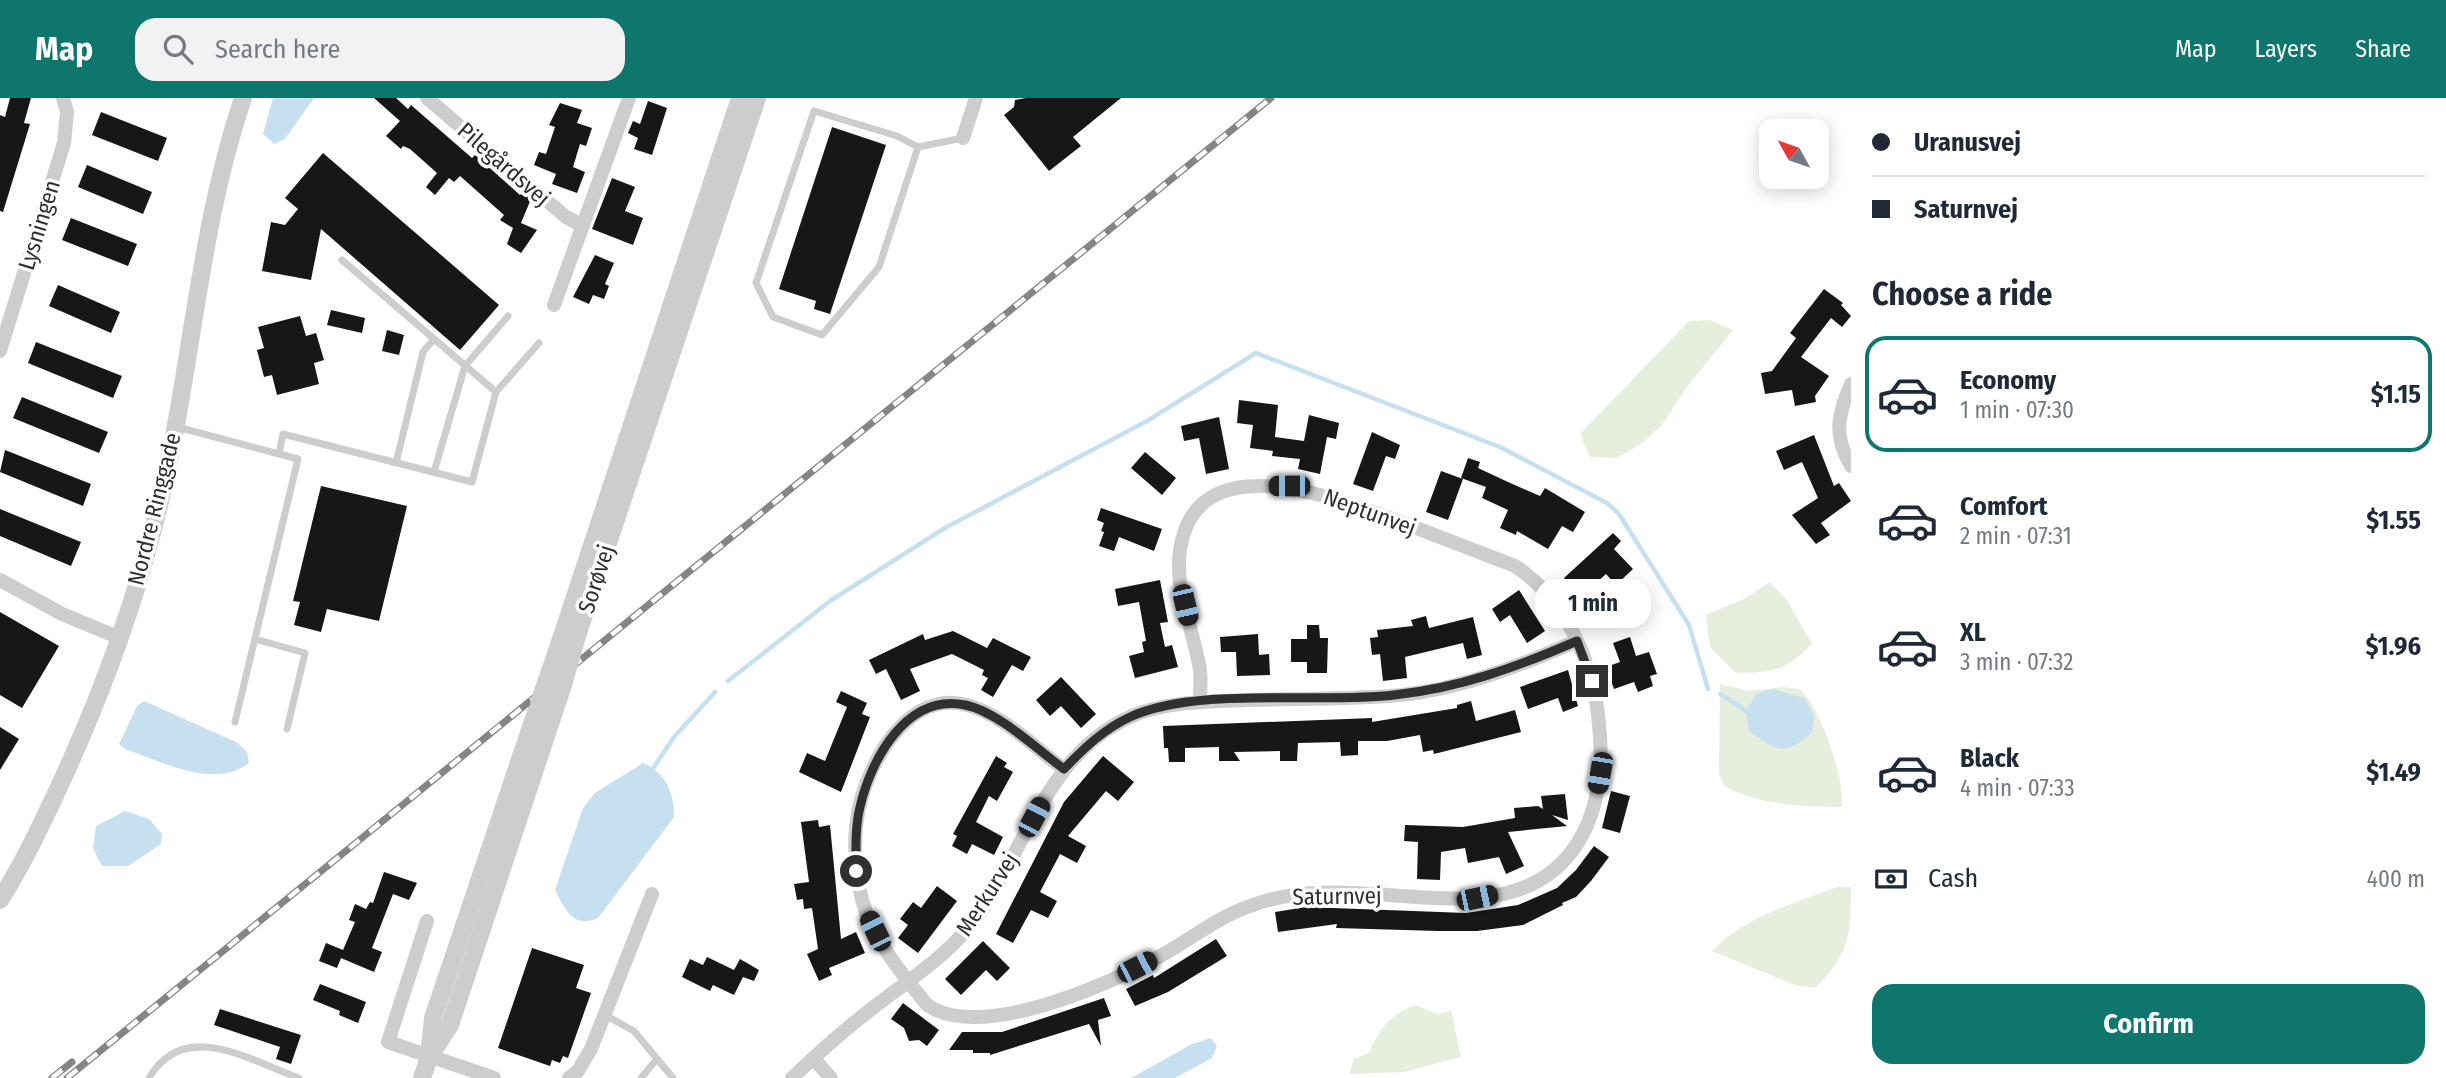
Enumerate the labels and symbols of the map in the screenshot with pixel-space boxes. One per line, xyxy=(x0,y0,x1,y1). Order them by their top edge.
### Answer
street label: Pilegårdsvej xyxy=(452,116,556,212)
north arrow xyxy=(1759,119,1829,189)
street label: Lysningen xyxy=(12,177,66,273)
street label: Nordre Ringgade xyxy=(121,430,187,588)
car xyxy=(1269,476,1311,497)
street label: Neptunvej xyxy=(1320,482,1420,542)
street label: Sorøvej xyxy=(572,541,620,617)
callout: 1 min xyxy=(1534,580,1650,628)
car xyxy=(1171,582,1200,628)
route end xyxy=(1576,665,1608,697)
car xyxy=(1587,750,1614,796)
car xyxy=(1015,794,1054,840)
street label: Merkurvej xyxy=(950,847,1024,941)
route start xyxy=(840,855,872,887)
street label: Saturnvej xyxy=(1292,881,1382,911)
car xyxy=(1455,883,1500,913)
car xyxy=(857,908,894,954)
car xyxy=(1114,948,1161,986)

